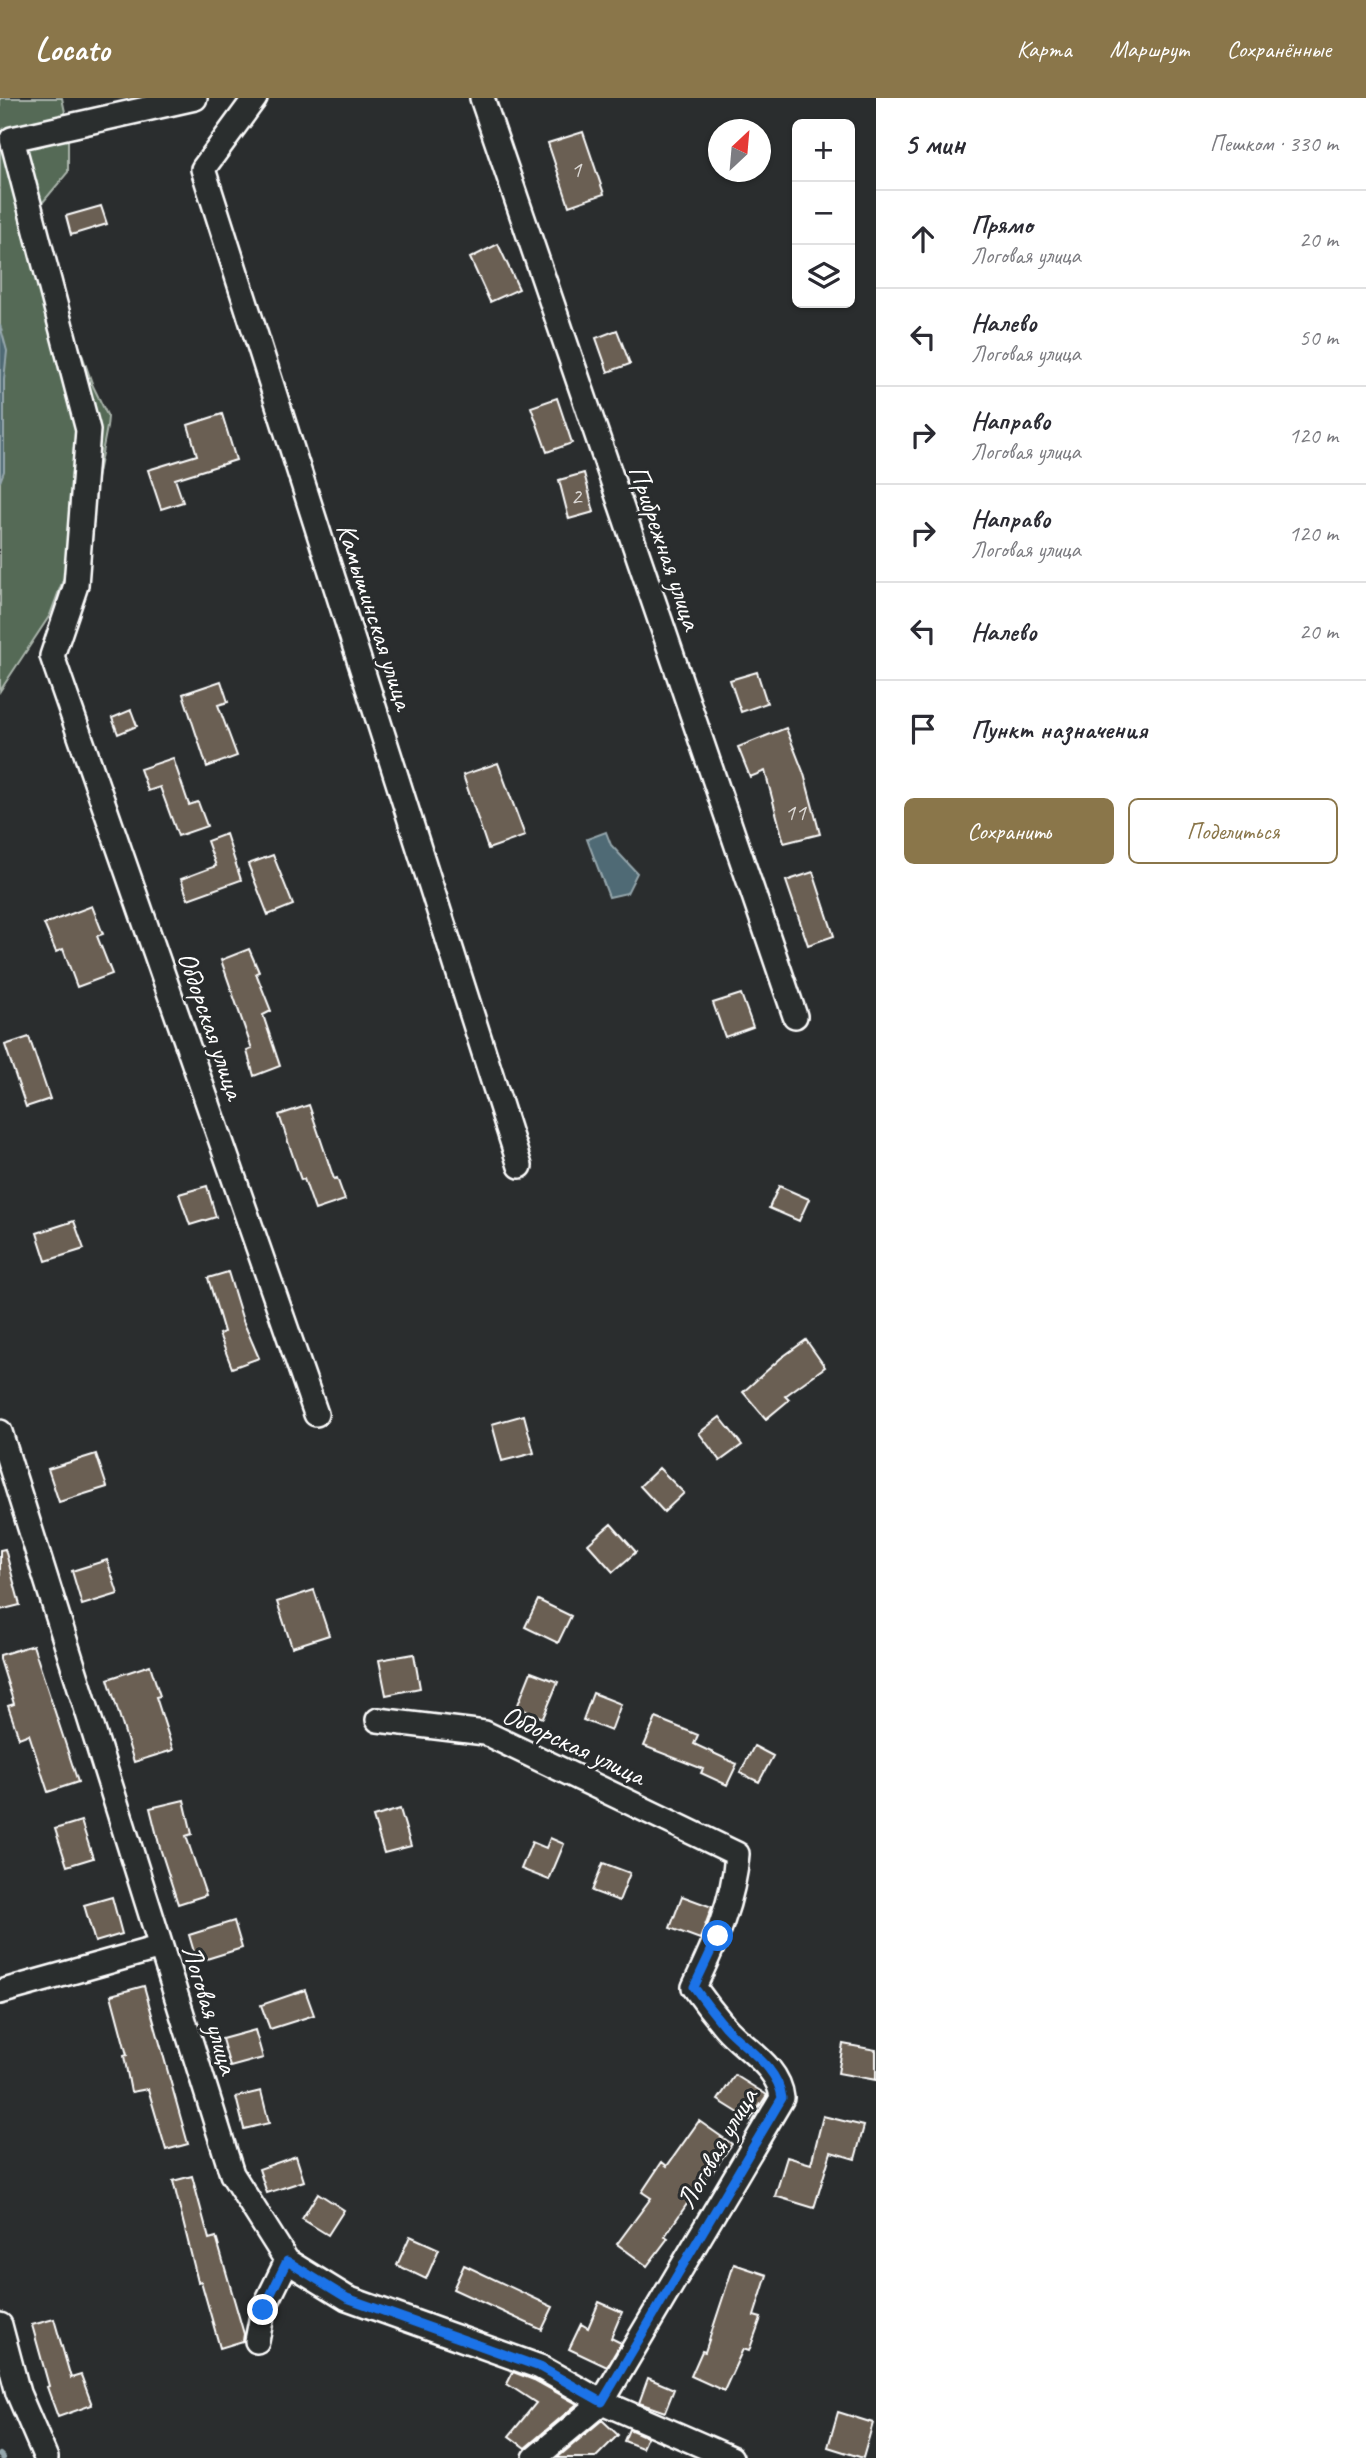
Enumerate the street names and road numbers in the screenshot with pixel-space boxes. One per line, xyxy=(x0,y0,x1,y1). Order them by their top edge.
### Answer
street label: Прибрежная улица xyxy=(621,460,711,636)
street label: Камышинская улица xyxy=(329,519,423,716)
street label: Обдорская улица xyxy=(170,947,254,1106)
street label: Обдорская улица xyxy=(497,1696,653,1794)
street label: Логовая улица xyxy=(174,1940,247,2080)
street label: Логовая улица xyxy=(668,2080,766,2215)

